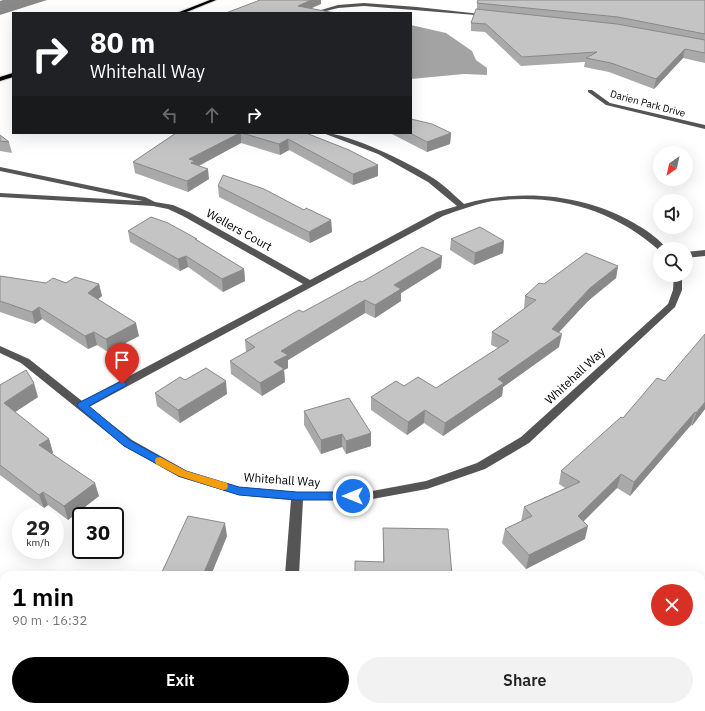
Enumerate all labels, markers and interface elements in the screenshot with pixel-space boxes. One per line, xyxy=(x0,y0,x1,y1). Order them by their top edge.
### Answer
text: 80 m xyxy=(90,24,155,61)
icon: right xyxy=(24,28,76,80)
text: Whitehall Way xyxy=(90,60,205,83)
street label: Darien Park Drive xyxy=(609,87,688,120)
icon: left xyxy=(159,104,181,126)
icon: ahead xyxy=(201,104,223,126)
icon: right xyxy=(243,104,265,126)
north arrow xyxy=(653,146,693,186)
map controls xyxy=(653,146,693,282)
button: sound xyxy=(653,194,693,234)
street label: Wellers Court xyxy=(204,205,275,254)
button: search xyxy=(653,242,693,282)
pin xyxy=(105,343,139,384)
street label: Whitehall Way xyxy=(541,344,608,407)
icon: arrive xyxy=(111,349,133,371)
street label: Whitehall Way xyxy=(243,469,321,490)
position arrow xyxy=(332,475,374,517)
speed limit sign: 30 xyxy=(72,507,124,559)
text: 29 xyxy=(26,514,50,541)
text: km/h xyxy=(26,536,50,549)
text: 1 min xyxy=(12,581,74,613)
button: close xyxy=(651,584,693,626)
text: 90 m · 16:32 xyxy=(12,612,87,629)
button: Exit xyxy=(12,657,349,703)
button: Share xyxy=(357,657,693,703)

